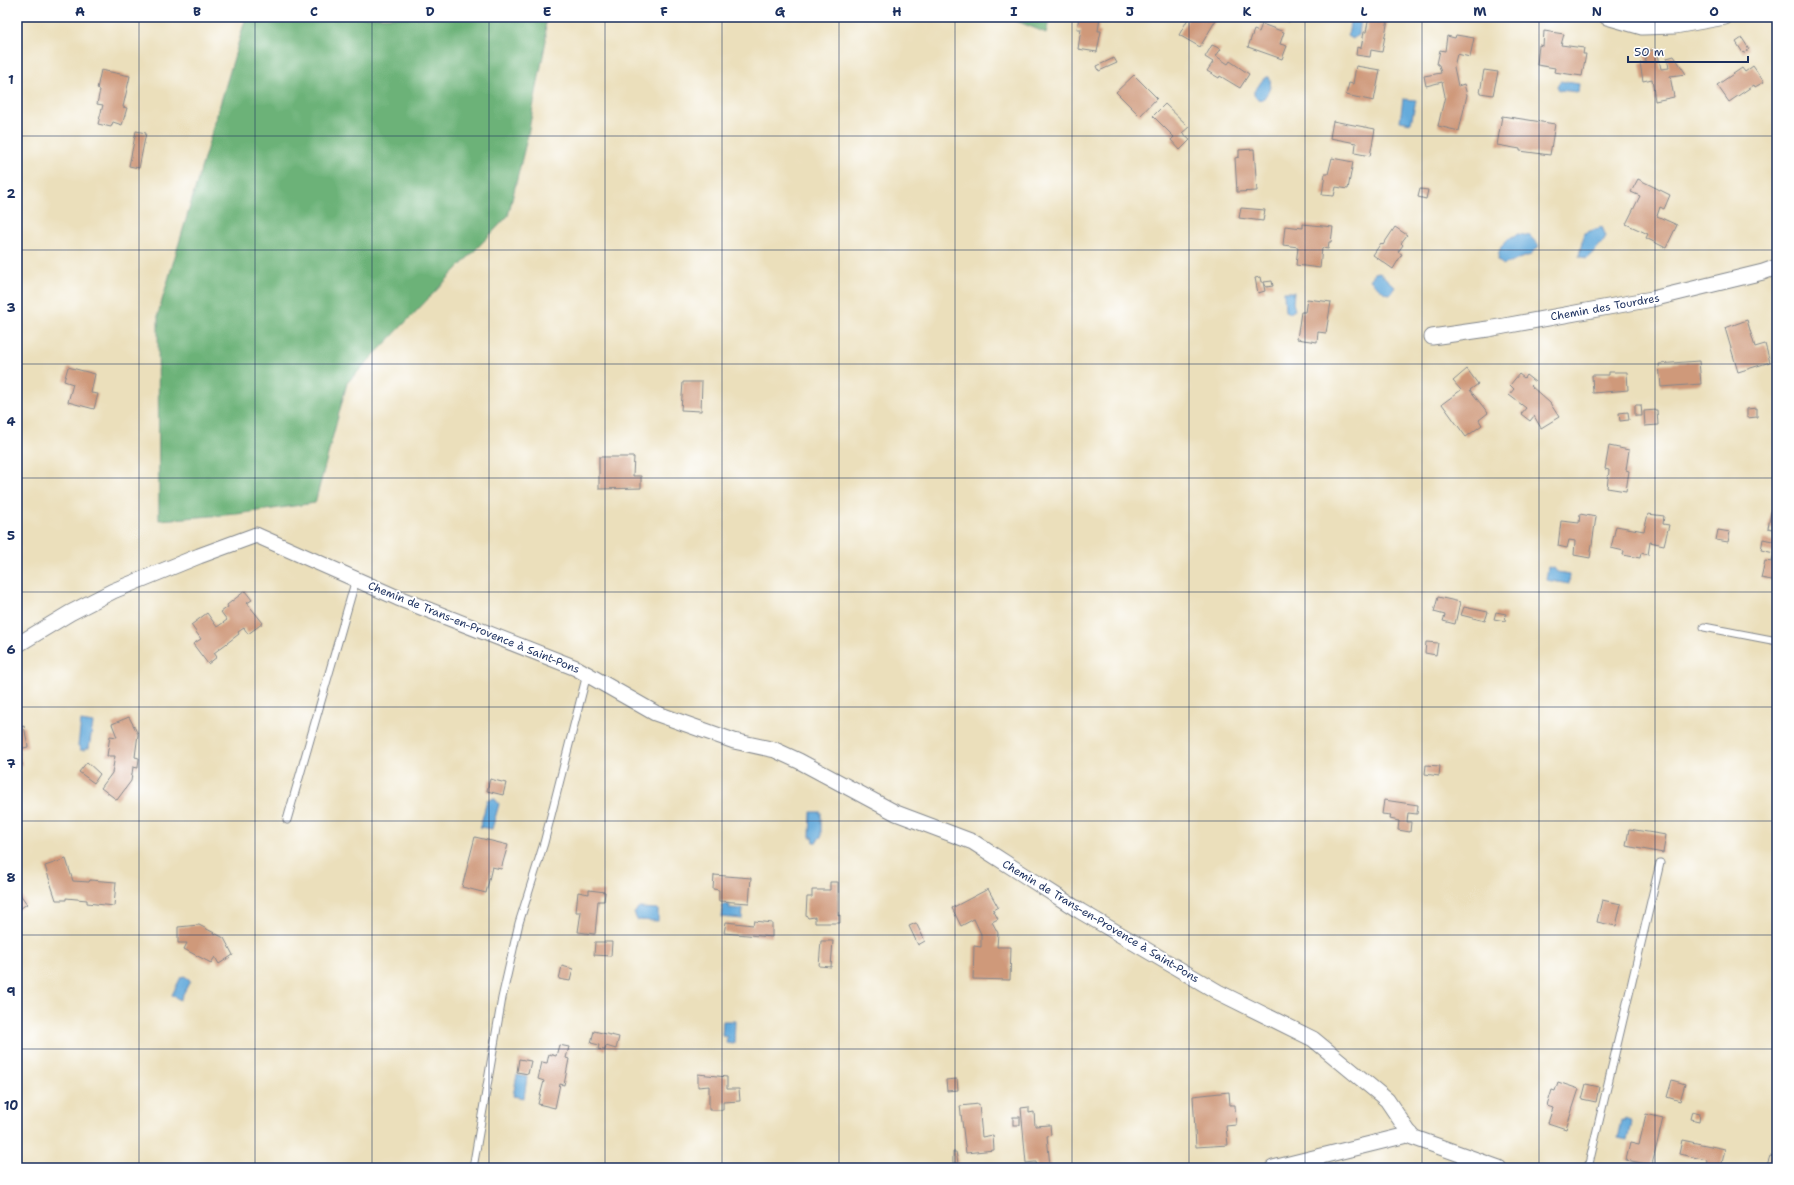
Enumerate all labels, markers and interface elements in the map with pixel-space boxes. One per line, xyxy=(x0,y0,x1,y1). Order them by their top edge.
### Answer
text: A xyxy=(75,3,85,20)
text: B xyxy=(193,3,201,20)
text: C xyxy=(310,3,318,20)
text: D xyxy=(425,3,435,20)
text: E xyxy=(543,3,552,20)
text: F xyxy=(660,3,668,20)
text: G xyxy=(775,3,786,20)
text: H xyxy=(892,3,902,20)
text: I xyxy=(1010,3,1018,20)
text: J xyxy=(1126,3,1134,20)
text: K xyxy=(1243,3,1252,20)
text: L xyxy=(1360,3,1368,20)
text: M xyxy=(1473,3,1487,20)
text: N xyxy=(1592,3,1602,20)
text: O xyxy=(1709,3,1719,20)
scale bar xyxy=(1628,38,1748,64)
text: 50 m xyxy=(1634,44,1664,60)
text: 1 xyxy=(8,71,14,88)
text: 2 xyxy=(6,185,16,202)
street label: Chemin des Tourdres xyxy=(1549,291,1661,324)
text: 3 xyxy=(6,299,16,316)
text: 4 xyxy=(6,413,16,430)
text: 5 xyxy=(7,527,15,544)
street label: Chemin de Trans-en-Provence à Saint-Pons xyxy=(366,578,582,677)
text: 6 xyxy=(6,641,16,658)
text: 7 xyxy=(6,755,16,772)
street label: Chemin de Trans-en-Provence à Saint-Pons xyxy=(1000,857,1202,986)
text: 8 xyxy=(6,869,16,886)
text: 9 xyxy=(6,983,16,1000)
text: 10 xyxy=(4,1097,18,1114)

